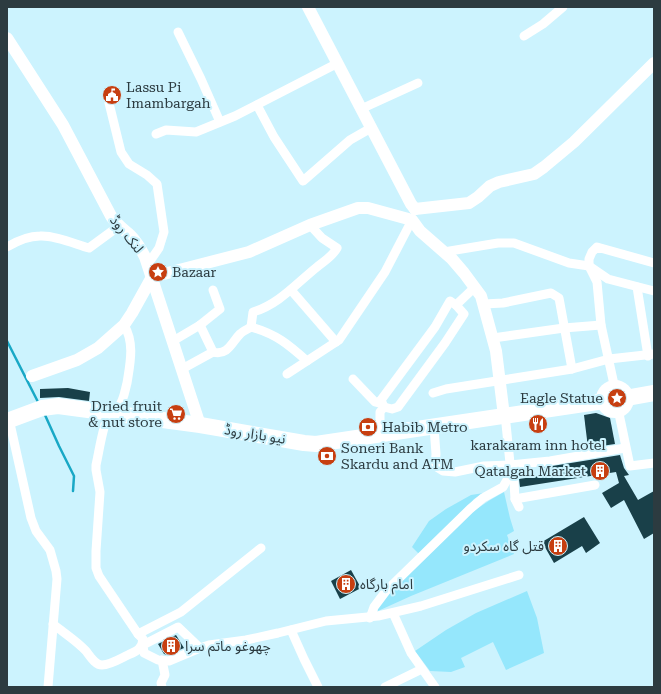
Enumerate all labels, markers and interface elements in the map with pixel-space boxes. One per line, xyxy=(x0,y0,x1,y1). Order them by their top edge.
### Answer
place label: Lassu Pi Imambargah xyxy=(126,79,211,111)
public building icon: Lassu Pi Imambargah xyxy=(101,84,123,106)
street label: لنک روڈ xyxy=(106,212,147,257)
place icon: Bazaar xyxy=(147,261,169,283)
place label: Bazaar xyxy=(172,264,216,280)
place icon: Eagle Statue xyxy=(606,387,628,409)
place label: Eagle Statue xyxy=(520,390,603,406)
place label: Dried fruit & nut store xyxy=(88,398,162,430)
supermarket icon: Dried fruit & nut store xyxy=(165,403,187,425)
restaurant icon: karakaram inn hotel xyxy=(527,413,549,435)
bank icon: Habib Metro xyxy=(357,416,379,438)
place label: Habib Metro xyxy=(382,419,468,435)
street label: نیو بازار روڈ xyxy=(223,421,287,448)
place label: karakaram inn hotel xyxy=(470,437,606,453)
place label: Soneri Bank Skardu and ATM xyxy=(341,440,454,472)
bank icon: Soneri Bank Skardu and ATM xyxy=(316,445,338,467)
building icon: Qatalgah Market xyxy=(589,460,611,482)
place label: Qatalgah Market xyxy=(475,463,586,479)
building icon: قتل گاہ سکردو xyxy=(547,535,569,557)
place label: قتل گاہ سکردو xyxy=(464,538,544,555)
building icon: امام بارگاہ xyxy=(335,573,357,595)
place label: امام بارگاہ xyxy=(360,576,413,595)
building icon: چھوغو ماتم سرا xyxy=(160,635,182,657)
place label: چھوغو ماتم سرا xyxy=(185,638,271,657)

